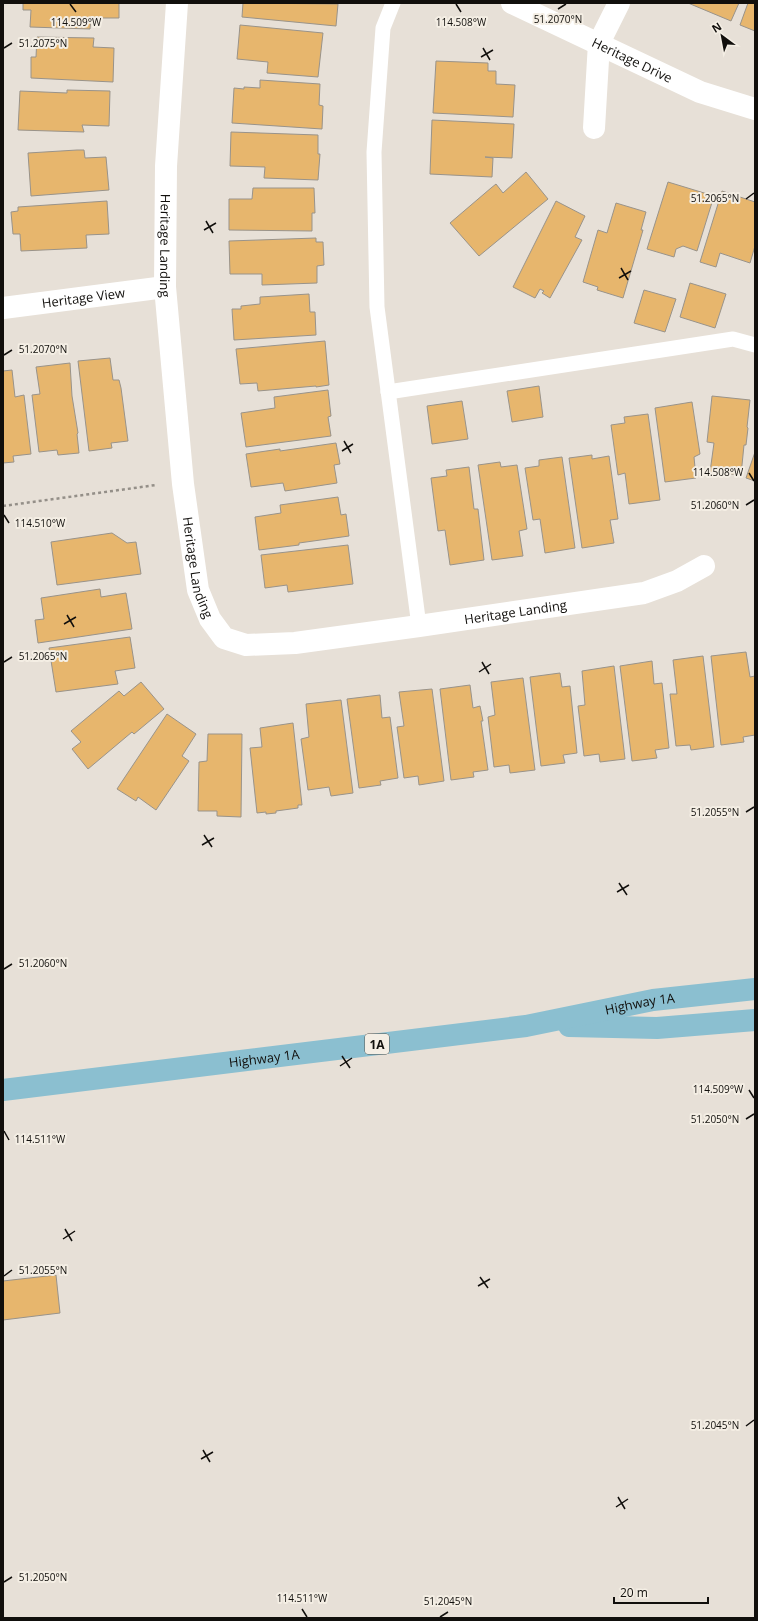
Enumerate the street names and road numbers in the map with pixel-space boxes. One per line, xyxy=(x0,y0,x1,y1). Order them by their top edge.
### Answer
street label: Heritage Drive xyxy=(589,33,675,87)
street label: Heritage Landing xyxy=(156,194,175,298)
street label: Heritage View xyxy=(41,283,126,312)
street label: Heritage Landing xyxy=(179,515,218,621)
street label: Heritage Landing xyxy=(463,595,568,628)
street label: Highway 1A xyxy=(603,989,676,1019)
road number: 1A xyxy=(365,1034,389,1054)
street label: Highway 1A xyxy=(228,1045,301,1071)

